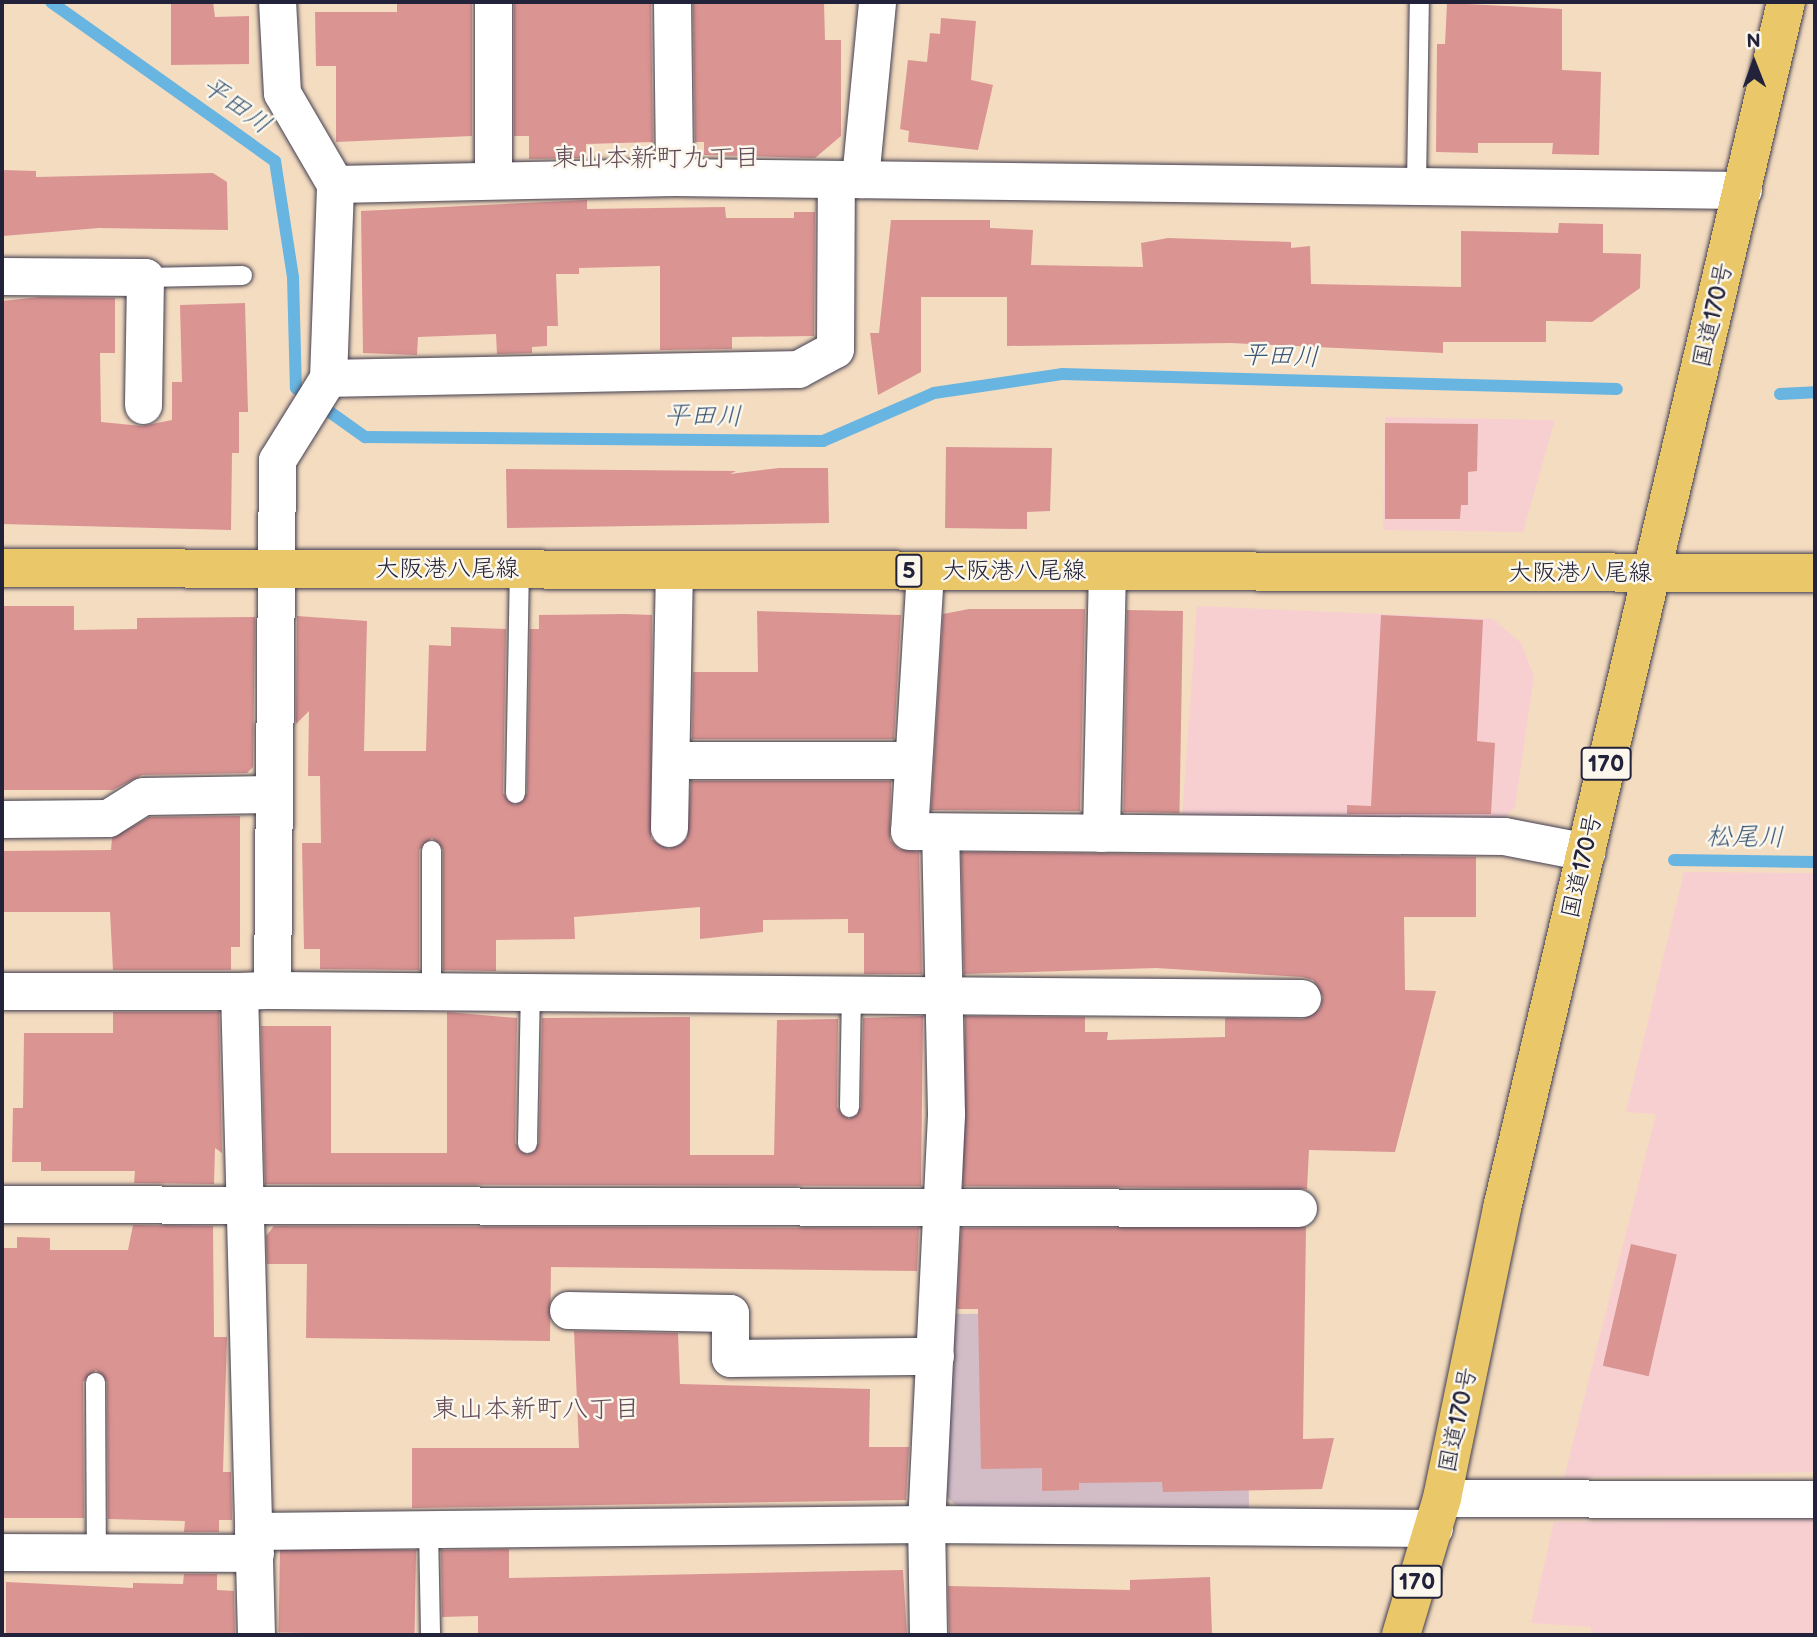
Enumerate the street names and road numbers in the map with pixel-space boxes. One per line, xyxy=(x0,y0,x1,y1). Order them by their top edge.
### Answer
street label: 国道170号 xyxy=(1687,260,1739,370)
road number: 5 xyxy=(895,552,923,590)
street label: 大阪港八尾線 xyxy=(375,555,519,583)
street label: 大阪港八尾線 xyxy=(942,557,1086,585)
street label: 大阪港八尾線 xyxy=(1508,559,1652,587)
road number: 170 xyxy=(1580,744,1632,784)
street label: 国道170号 xyxy=(1556,811,1608,921)
street label: 国道170号 xyxy=(1433,1365,1483,1475)
road number: 170 xyxy=(1391,1562,1443,1602)

